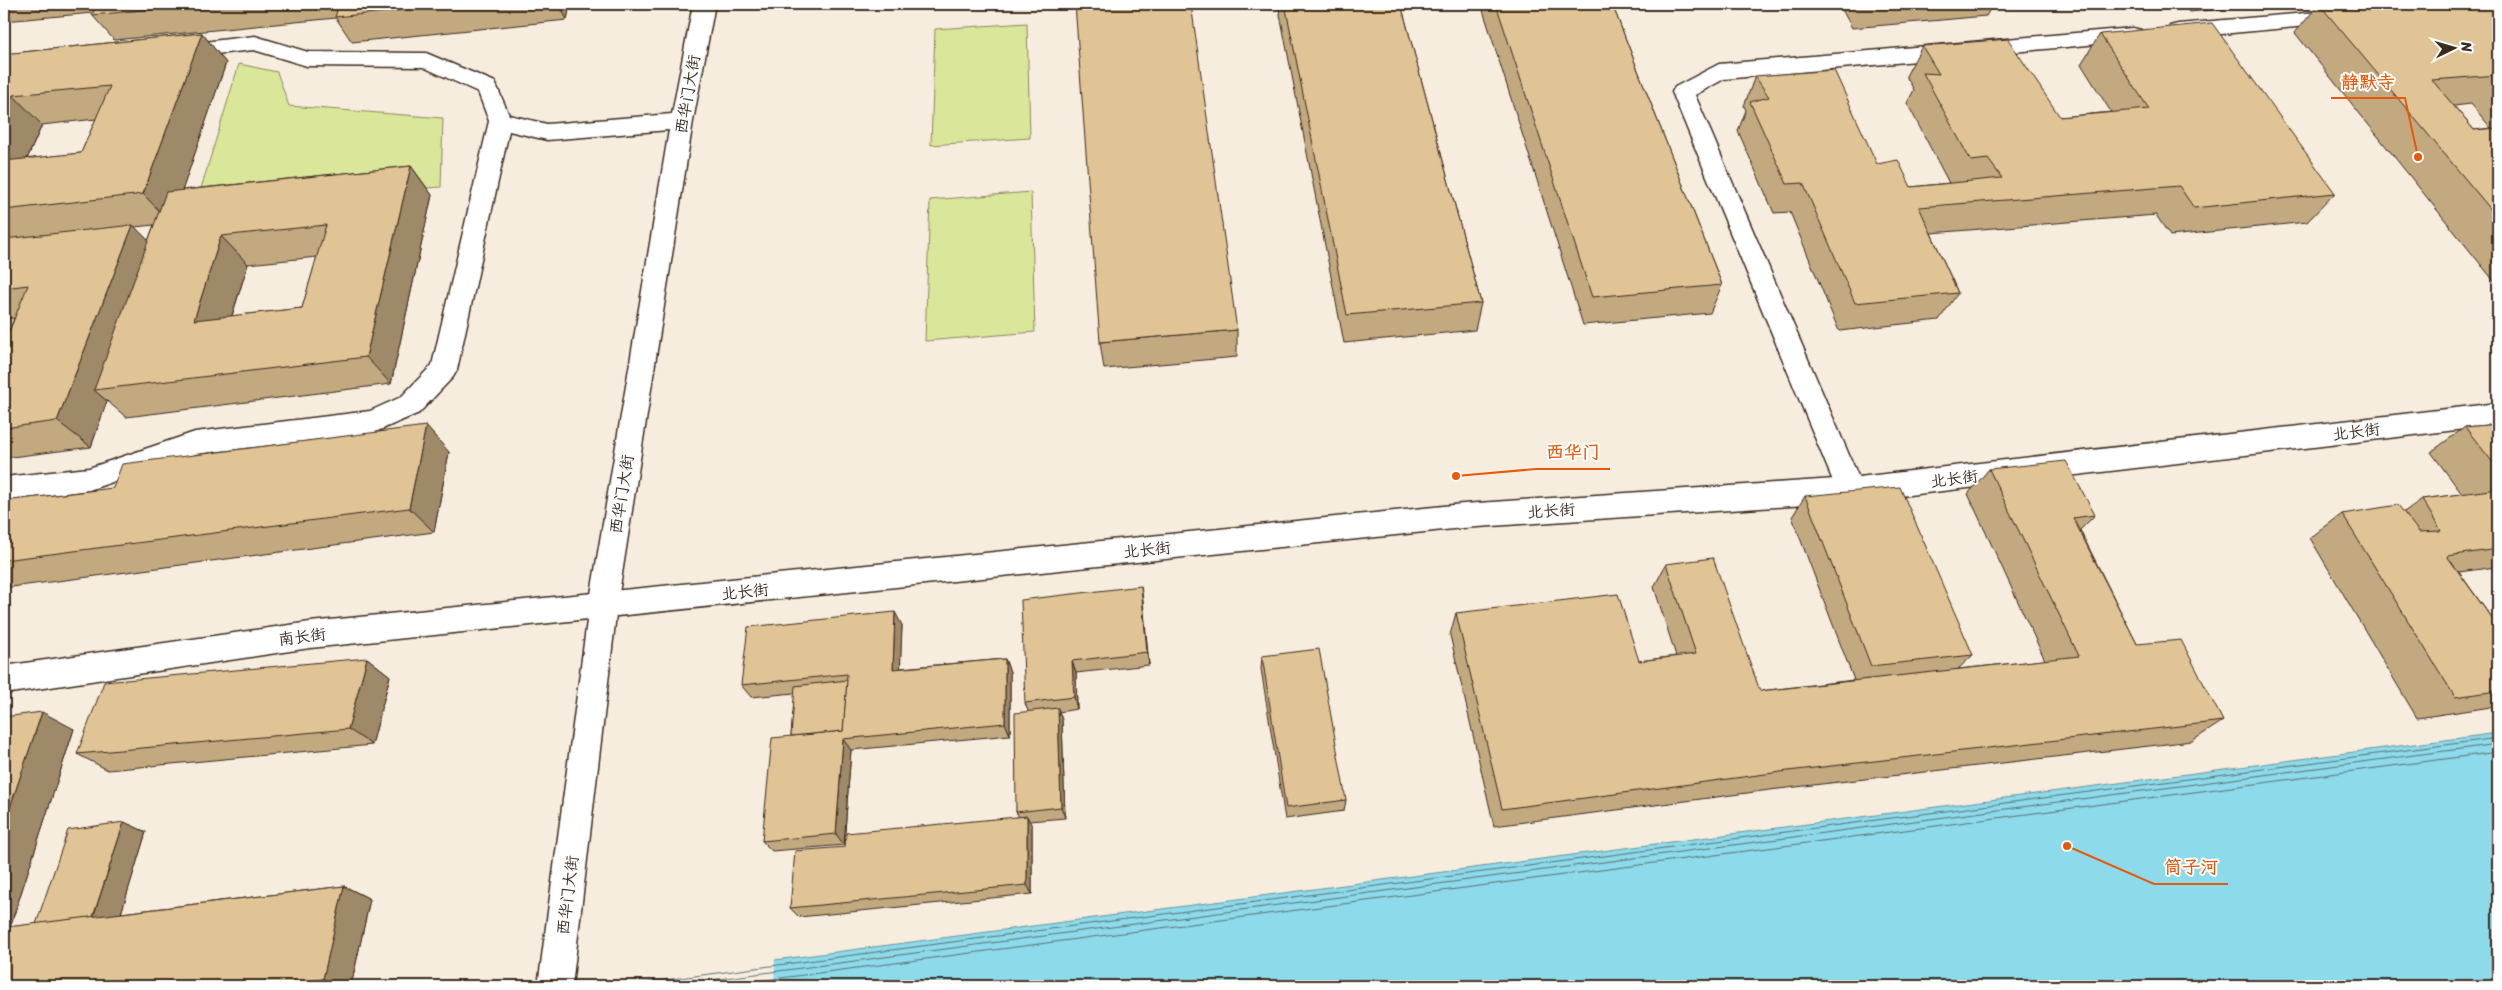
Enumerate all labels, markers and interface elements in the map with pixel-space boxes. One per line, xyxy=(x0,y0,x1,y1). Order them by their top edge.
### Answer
north arrow xyxy=(2430,22,2480,72)
text: N xyxy=(2453,40,2479,53)
street label: 西华门大街 xyxy=(666,52,709,136)
callout: 静默寺 xyxy=(2331,65,2405,98)
text: 静默寺 xyxy=(2341,66,2395,98)
street label: 北长街 xyxy=(2330,414,2382,449)
callout: 西华门 xyxy=(1536,436,1610,469)
text: 西华门 xyxy=(1546,436,1600,468)
street label: 西华门大街 xyxy=(601,452,642,536)
street label: 北长街 xyxy=(1928,461,1980,496)
street label: 北长街 xyxy=(1526,494,1576,527)
street label: 北长街 xyxy=(1122,533,1172,566)
street label: 北长街 xyxy=(720,575,770,608)
street label: 南长街 xyxy=(276,619,328,654)
callout: 筒子河 xyxy=(2154,851,2228,884)
text: 筒子河 xyxy=(2164,851,2218,883)
street label: 西华门大街 xyxy=(548,854,587,937)

